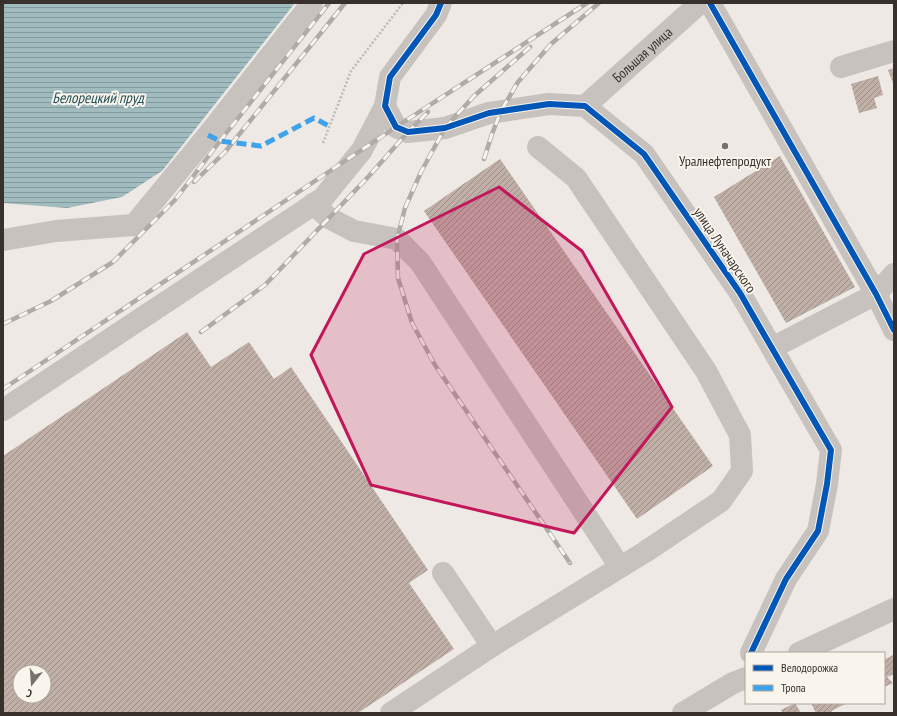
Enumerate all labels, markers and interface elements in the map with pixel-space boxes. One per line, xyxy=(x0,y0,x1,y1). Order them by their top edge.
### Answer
street label: Большая улица xyxy=(609,23,676,86)
water label: Белорецкий пруд xyxy=(52,88,145,107)
marker: Уралнефтепродукт xyxy=(720,141,730,151)
place label: Уралнефтепродукт xyxy=(679,152,771,170)
street label: улица Луначарского xyxy=(690,204,760,296)
legend xyxy=(745,652,885,704)
text: Велодорожка xyxy=(781,660,838,675)
north arrow xyxy=(12,664,52,704)
text: Тропа xyxy=(781,680,806,695)
text: С xyxy=(25,686,34,701)

